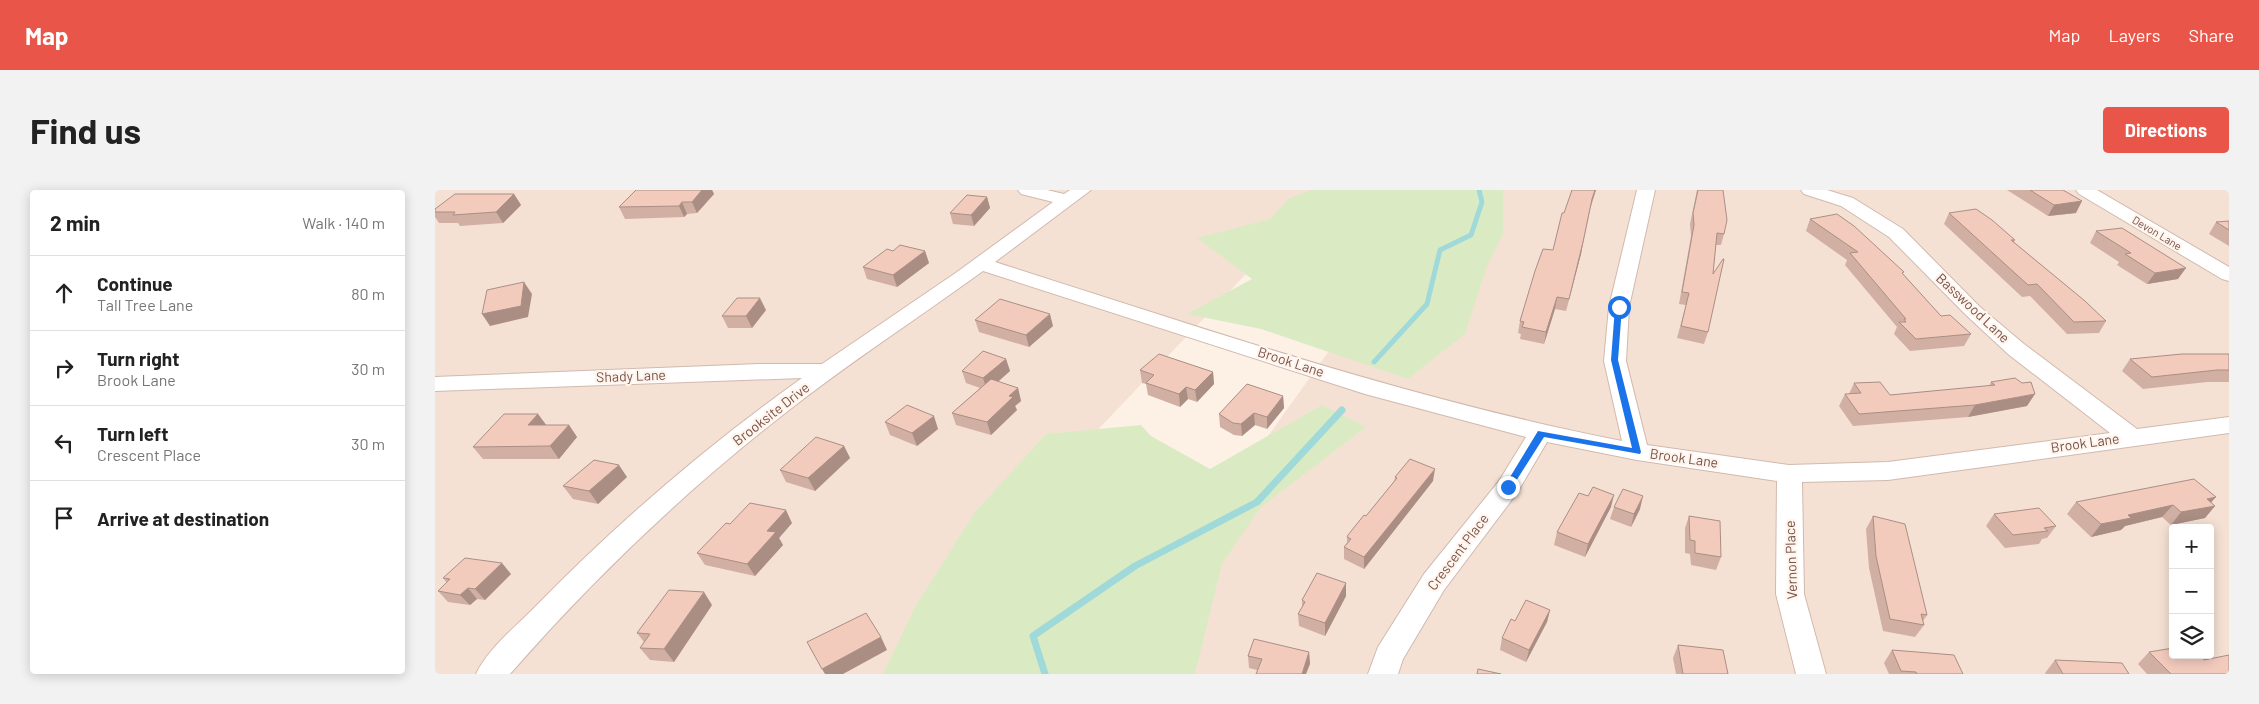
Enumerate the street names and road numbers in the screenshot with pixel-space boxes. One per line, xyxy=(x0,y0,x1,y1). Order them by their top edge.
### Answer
street label: Devon Lane xyxy=(2130,213,2184,252)
street label: Basswood Lane xyxy=(1933,269,2014,346)
street label: Brook Lane xyxy=(1256,343,1327,380)
street label: Shady Lane xyxy=(596,366,666,385)
street label: Brooksite Drive xyxy=(729,378,812,449)
street label: Brook Lane xyxy=(2050,429,2120,456)
street label: Brook Lane xyxy=(1649,444,1719,471)
street label: Crescent Place xyxy=(1423,510,1492,593)
street label: Vernon Place xyxy=(1781,520,1800,600)

